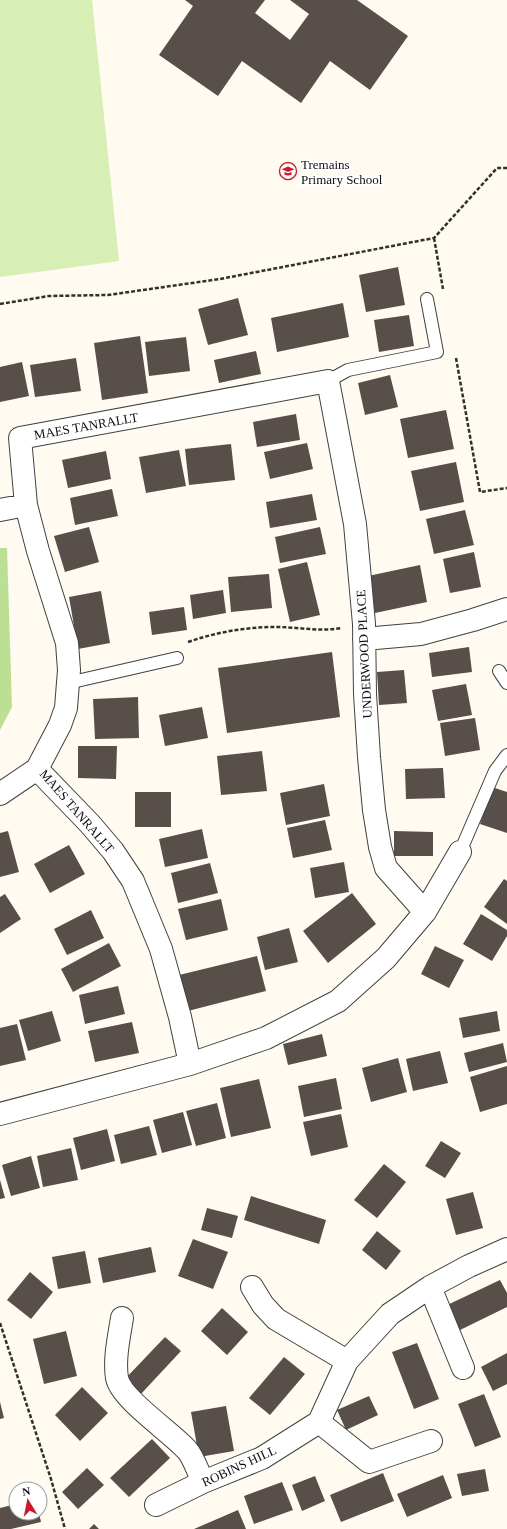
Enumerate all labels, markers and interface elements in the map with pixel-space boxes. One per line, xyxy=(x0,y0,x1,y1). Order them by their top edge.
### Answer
place label: Tremains Primary School xyxy=(301,157,383,187)
school or university icon: Tremains Primary School xyxy=(278,161,298,181)
street label: MAES TANRALLT xyxy=(33,409,139,443)
street label: UNDERWOOD PLACE xyxy=(353,589,375,719)
street label: MAES TANRALLT xyxy=(37,766,117,856)
street label: ROBINS HILL xyxy=(199,1442,279,1490)
north arrow xyxy=(8,1481,48,1521)
text: N xyxy=(21,1485,31,1498)

